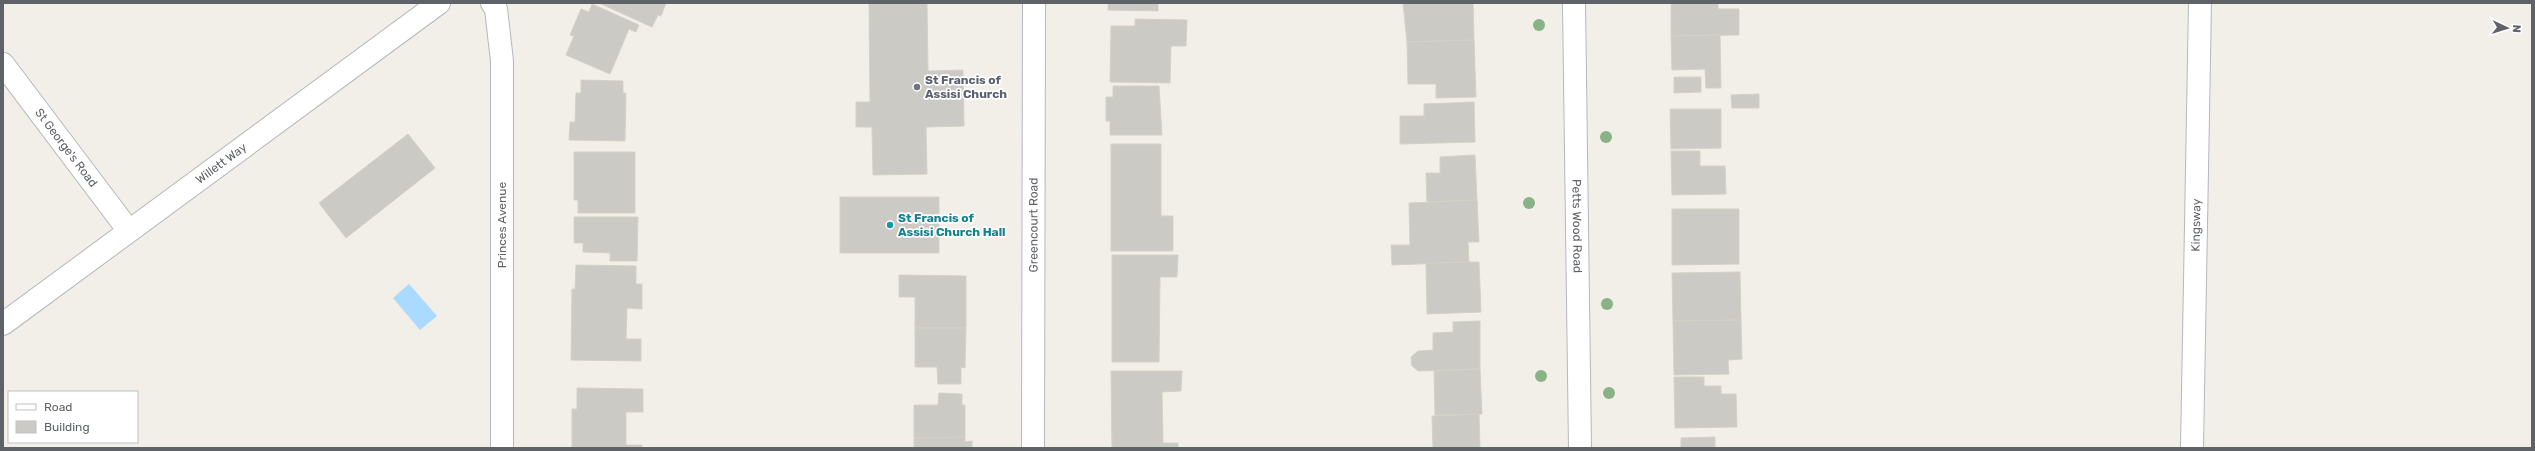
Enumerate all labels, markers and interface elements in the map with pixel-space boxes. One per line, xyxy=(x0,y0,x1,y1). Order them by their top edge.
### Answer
north arrow xyxy=(2487,8,2527,48)
text: N xyxy=(2510,24,2523,33)
place label: St Francis of Assisi Church xyxy=(925,73,1007,101)
marker: St Francis of Assisi Church xyxy=(912,82,922,92)
street label: St George's Road xyxy=(32,106,100,190)
street label: Willett Way xyxy=(193,140,250,187)
street label: Greencourt Road xyxy=(1026,178,1041,272)
street label: Petts Wood Road xyxy=(1569,179,1585,273)
street label: Princes Avenue xyxy=(495,181,509,268)
street label: Kingsway xyxy=(2189,198,2203,252)
place label: St Francis of Assisi Church Hall xyxy=(898,211,1006,239)
marker: St Francis of Assisi Church Hall xyxy=(885,220,895,230)
legend xyxy=(8,391,138,443)
text: Road xyxy=(44,400,72,414)
text: Building xyxy=(44,420,90,434)

